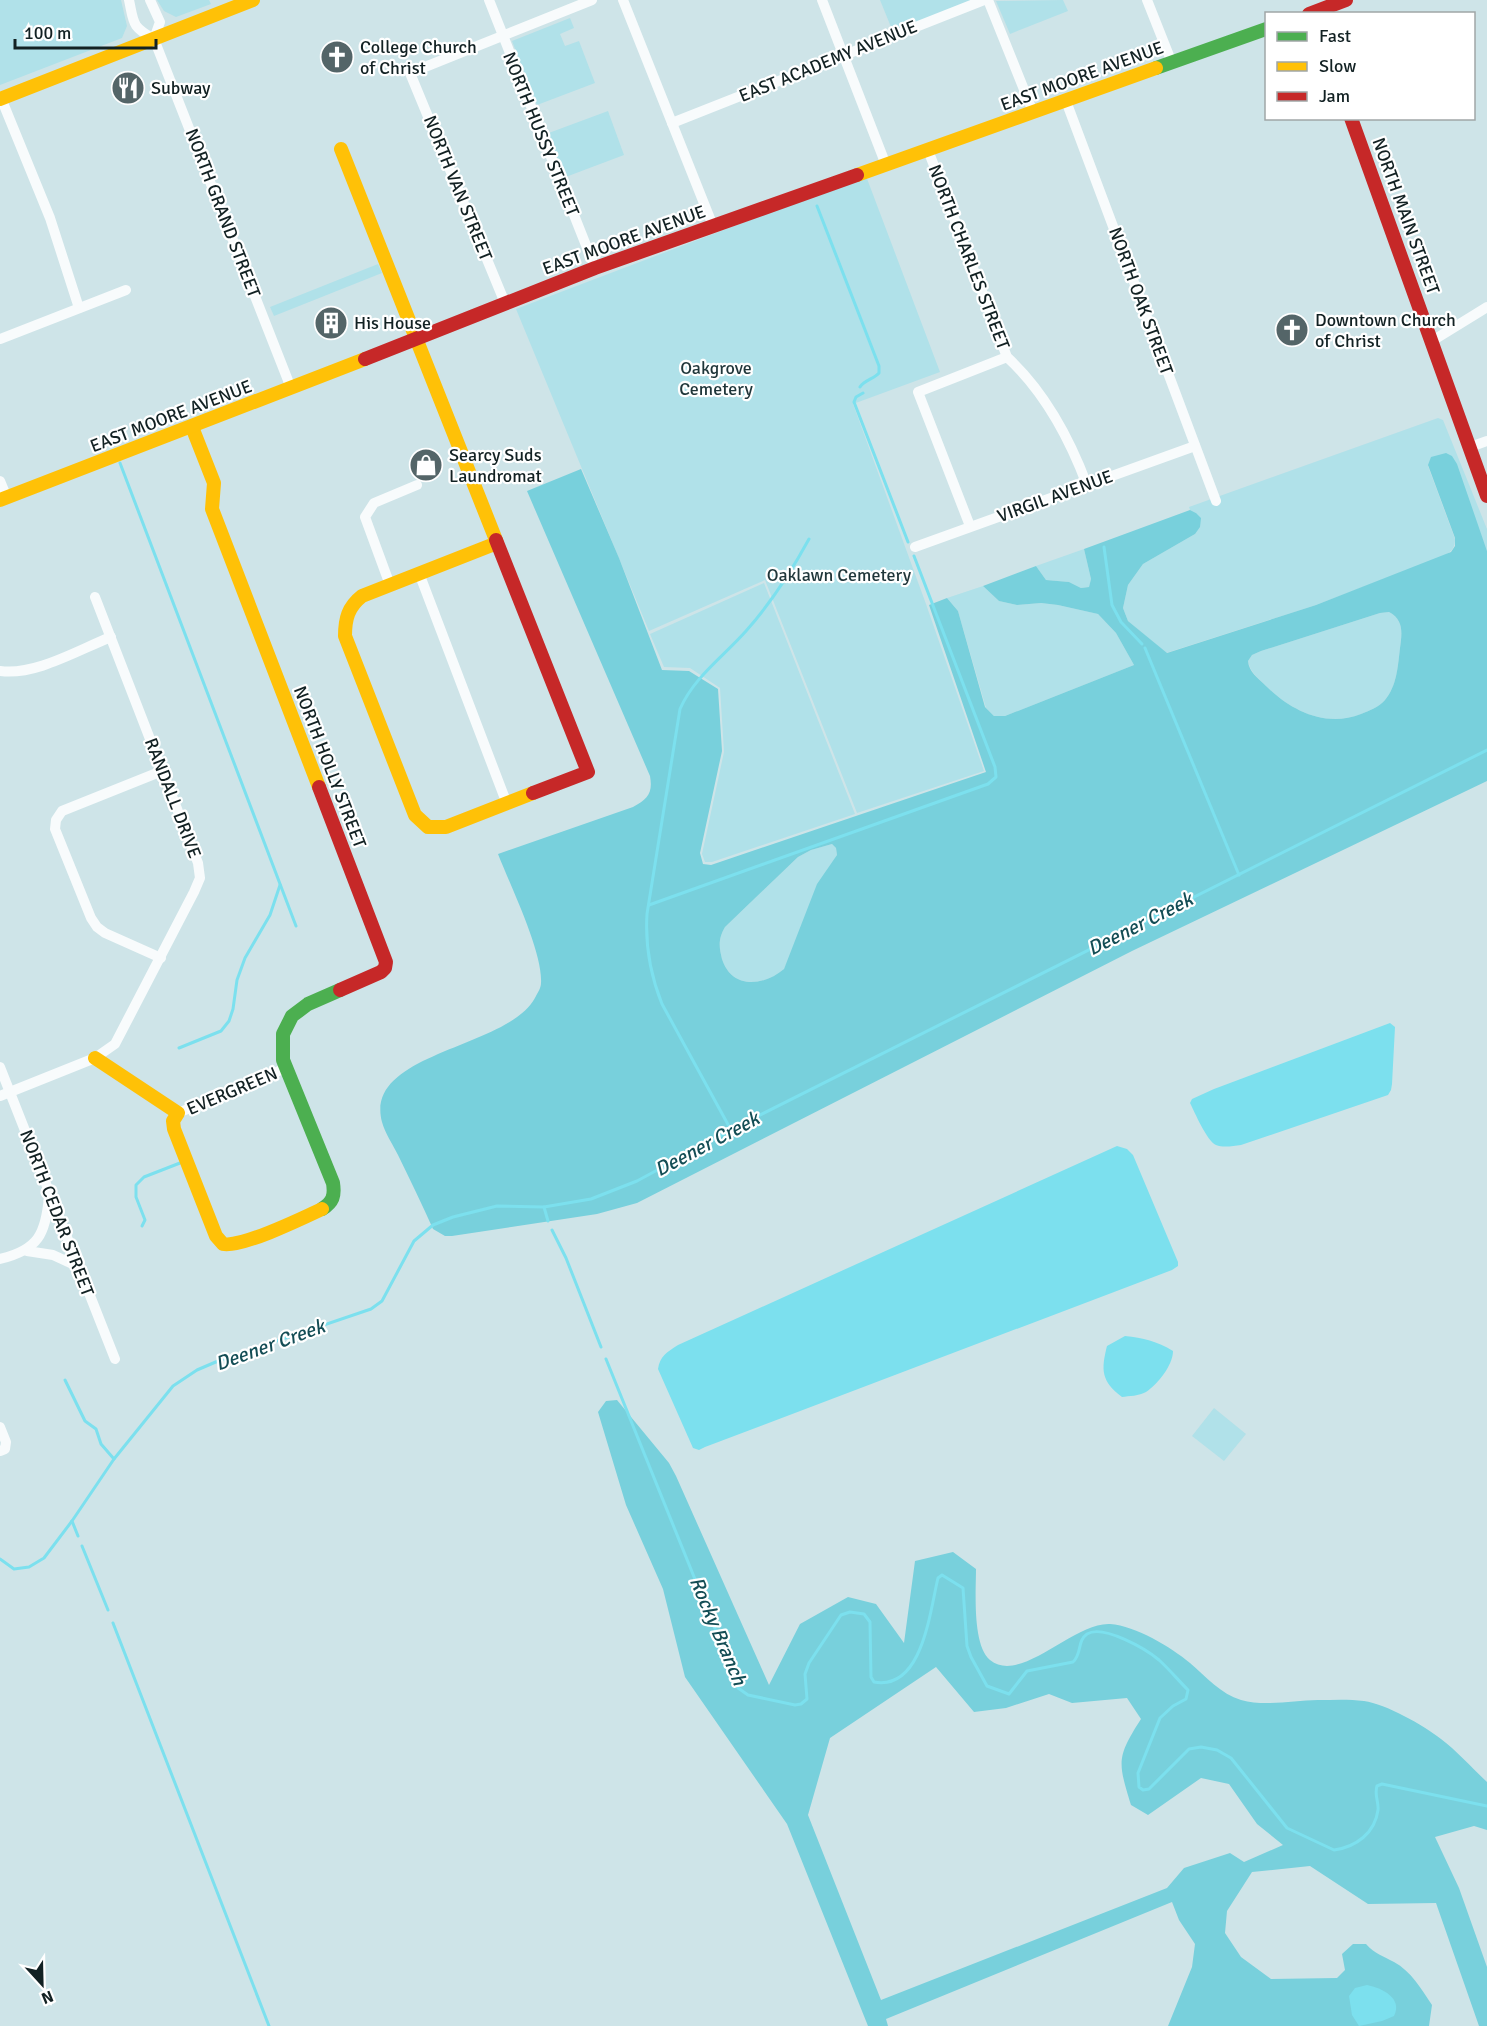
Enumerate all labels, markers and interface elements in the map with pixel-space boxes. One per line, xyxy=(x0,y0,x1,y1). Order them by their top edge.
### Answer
scale bar xyxy=(15,12,156,50)
legend xyxy=(1265,12,1475,120)
street label: EAST ACADEMY AVENUE xyxy=(736,15,920,107)
text: 100 m xyxy=(24,22,71,44)
text: Fast xyxy=(1319,25,1351,47)
place label: College Church of Christ xyxy=(360,36,477,79)
street label: EAST MOORE AVENUE xyxy=(998,36,1166,116)
church icon: College Church of Christ xyxy=(319,39,355,75)
street label: NORTH HUSSY STREET xyxy=(498,49,584,219)
text: Slow xyxy=(1319,55,1356,77)
restaurant icon: Subway xyxy=(110,70,146,106)
place label: Subway xyxy=(151,77,211,99)
text: Jam xyxy=(1319,85,1350,107)
street label: NORTH VAN STREET xyxy=(419,112,497,264)
street label: NORTH GRAND STREET xyxy=(181,125,265,301)
street label: NORTH MAIN STREET xyxy=(1367,135,1445,297)
street label: NORTH CHARLES STREET xyxy=(924,161,1014,353)
street label: EAST MOORE AVENUE xyxy=(540,200,708,280)
street label: NORTH OAK STREET xyxy=(1104,224,1178,378)
building icon: His House xyxy=(313,305,349,341)
place label: Downtown Church of Christ xyxy=(1315,309,1456,352)
place label: His House xyxy=(354,312,431,334)
church icon: Downtown Church of Christ xyxy=(1274,312,1310,348)
park label: Oakgrove Cemetery xyxy=(679,357,753,400)
street label: EAST MOORE AVENUE xyxy=(87,375,255,457)
place label: Searcy Suds Laundromat xyxy=(449,444,542,487)
shop icon: Searcy Suds Laundromat xyxy=(408,447,444,483)
street label: VIRGIL AVENUE xyxy=(994,465,1116,527)
park label: Oaklawn Cemetery xyxy=(767,564,912,586)
street label: NORTH HOLLY STREET xyxy=(289,683,371,851)
street label: RANDALL DRIVE xyxy=(140,735,206,861)
water label: Deener Creek xyxy=(1083,886,1199,961)
street label: EVERGREEN xyxy=(183,1062,281,1120)
water label: Deener Creek xyxy=(650,1105,765,1182)
street label: NORTH CEDAR STREET xyxy=(15,1127,99,1299)
water label: Deener Creek xyxy=(212,1313,330,1376)
water label: Rocky Branch xyxy=(684,1573,753,1690)
north arrow xyxy=(12,1954,72,2014)
text: N xyxy=(38,1986,56,2008)

